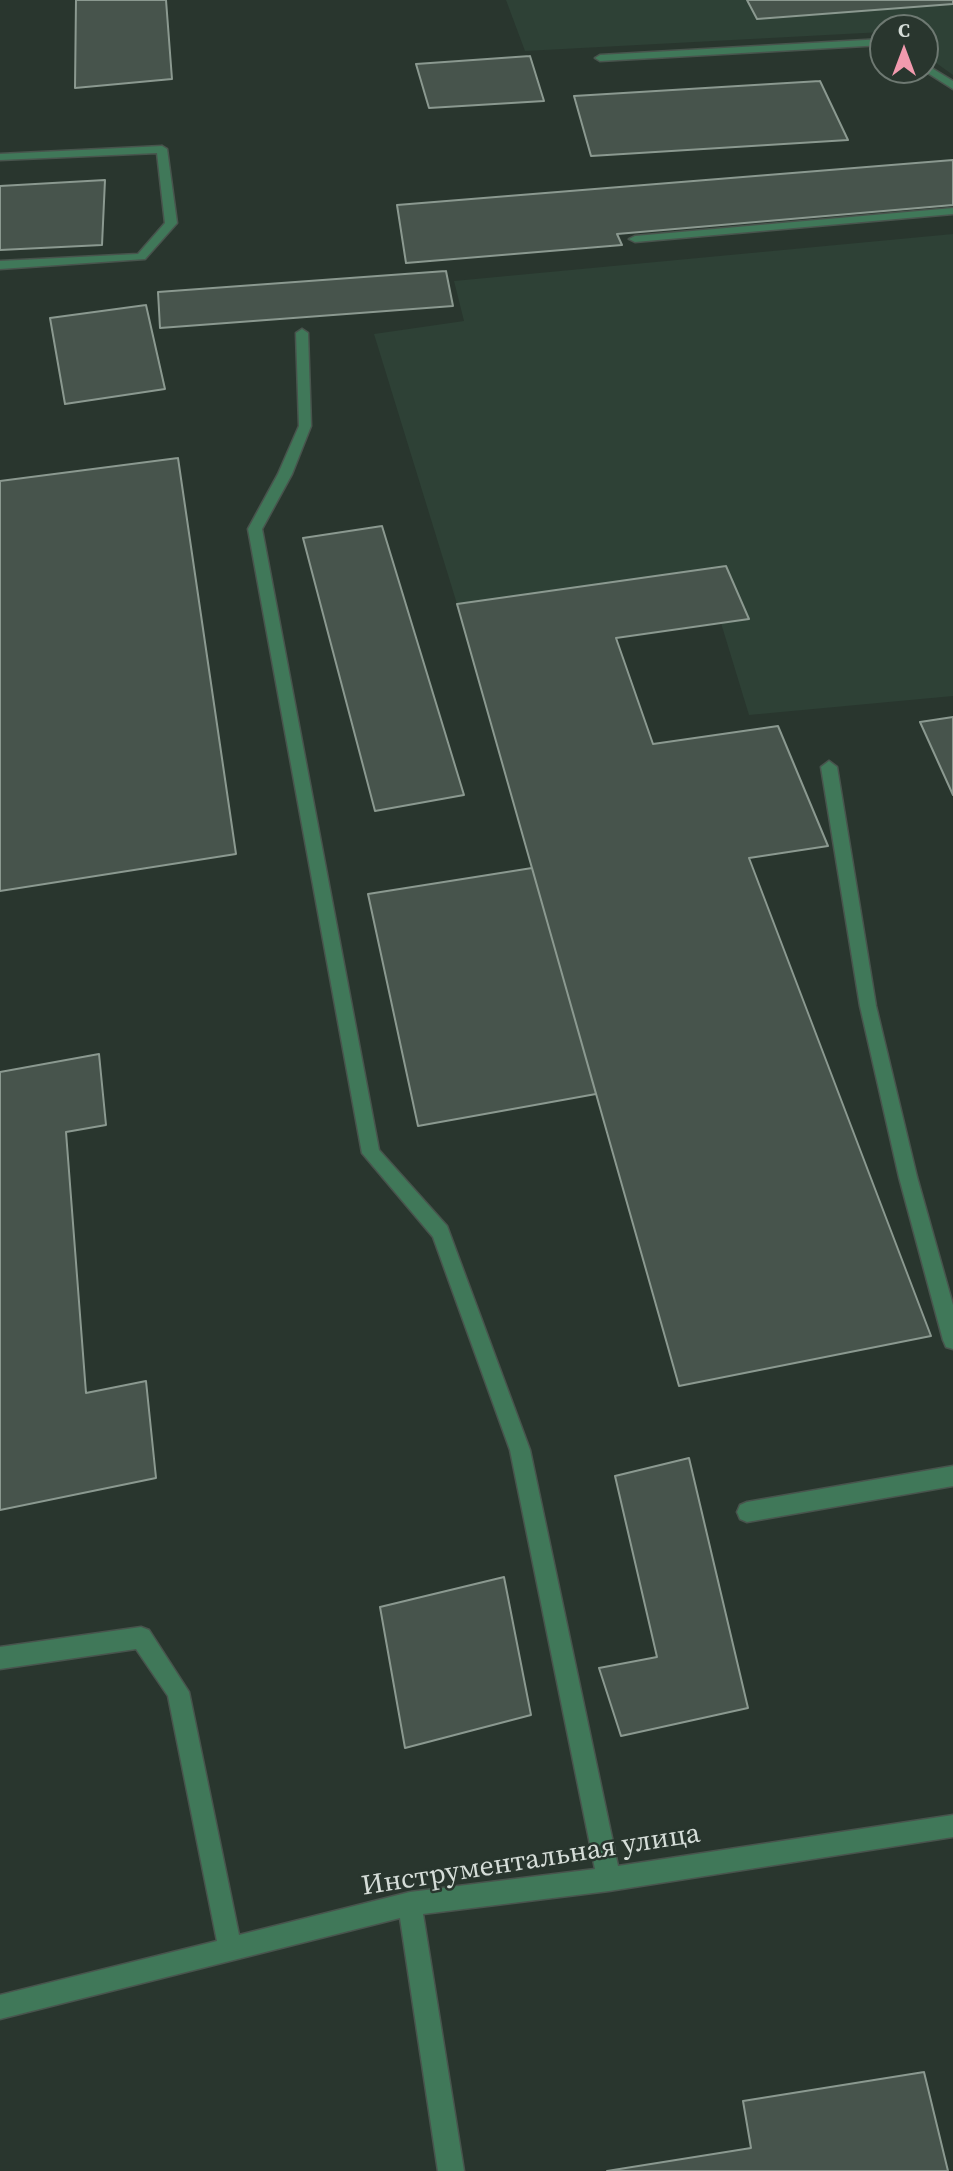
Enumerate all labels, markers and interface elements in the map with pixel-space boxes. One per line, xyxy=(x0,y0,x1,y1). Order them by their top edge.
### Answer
north arrow xyxy=(869,14,939,84)
text: С xyxy=(898,17,910,43)
street label: Инструментальная улица xyxy=(359,1818,703,1904)

